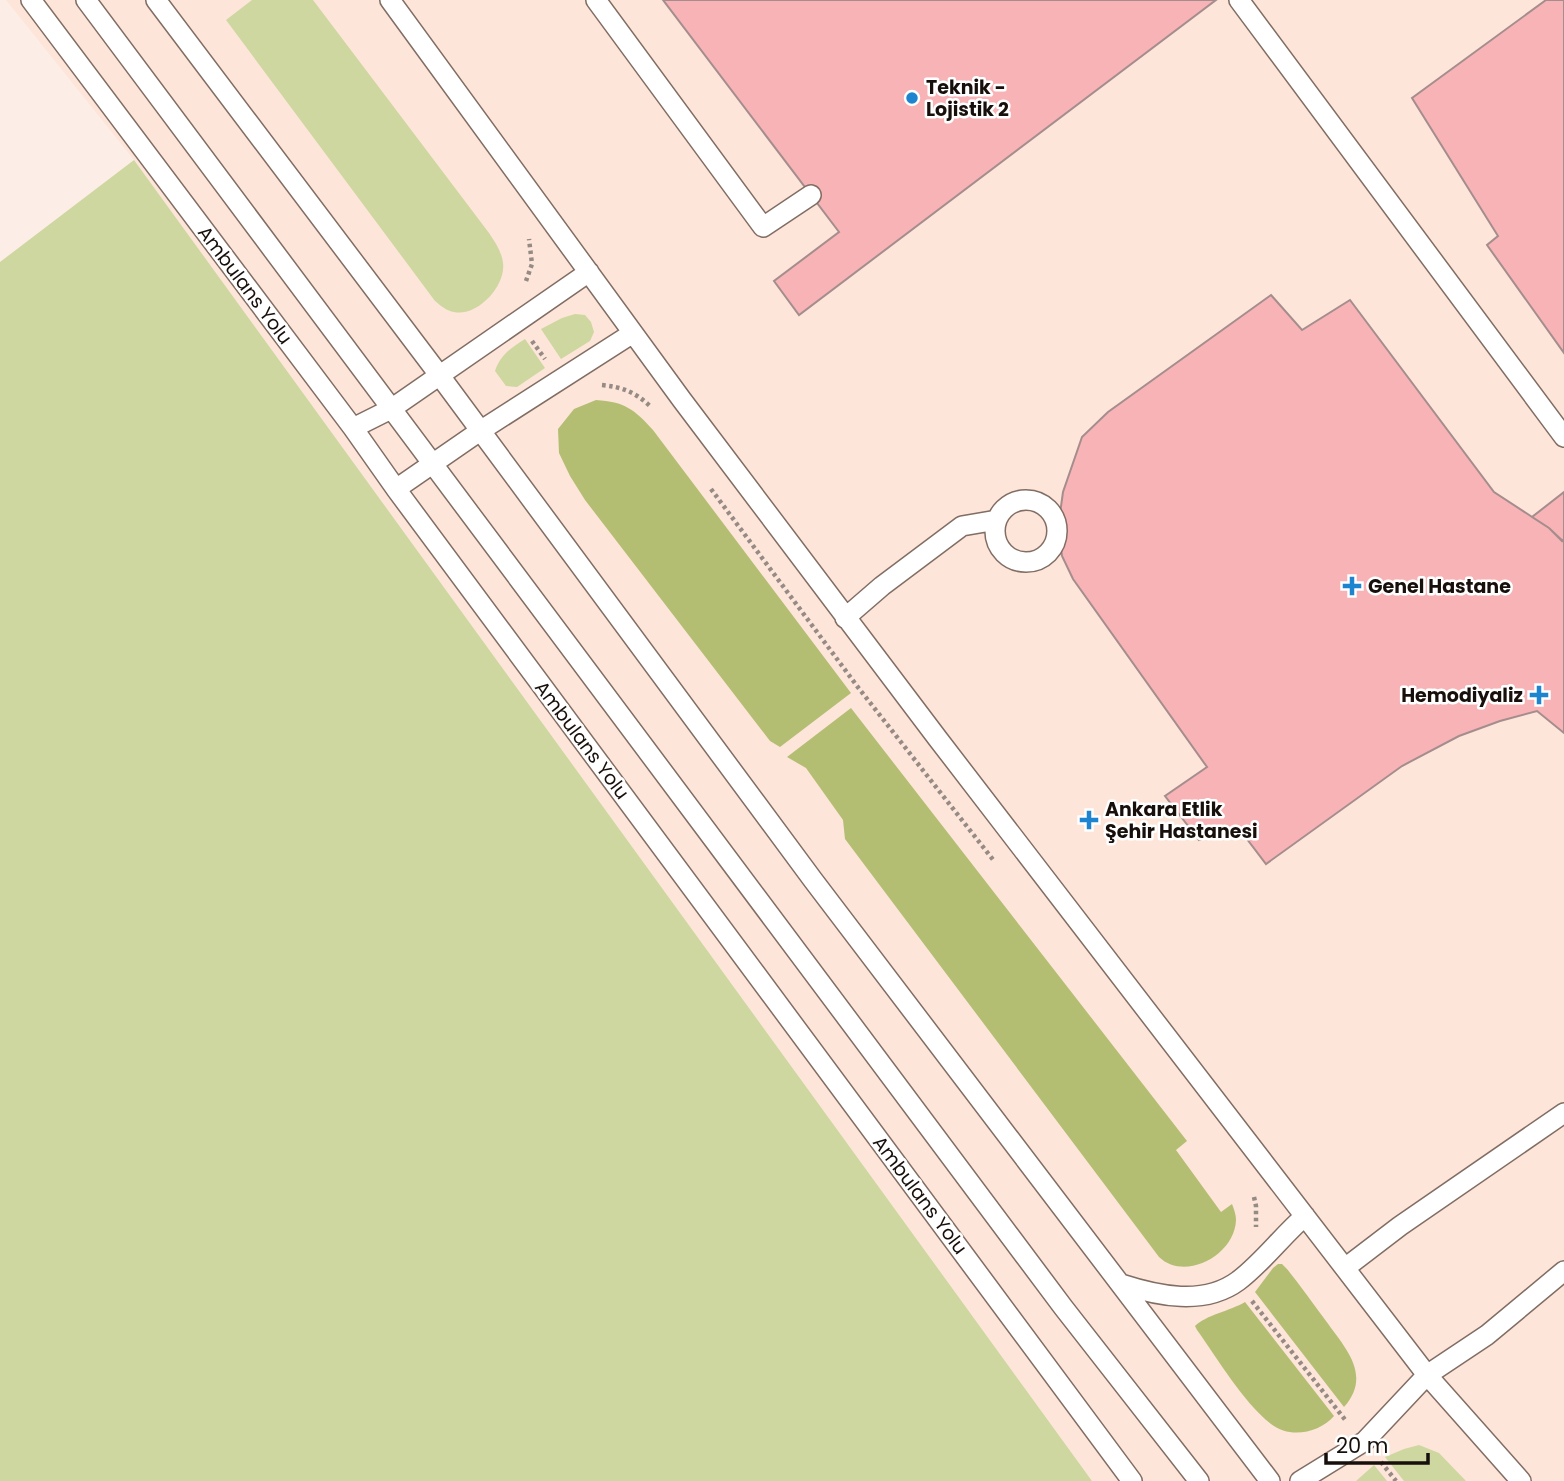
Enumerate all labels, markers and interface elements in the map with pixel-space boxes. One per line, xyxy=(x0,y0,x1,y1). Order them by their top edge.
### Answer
place label: Teknik - Lojistik 2 xyxy=(926,74,1009,123)
marker: Teknik - Lojistik 2 xyxy=(904,90,920,106)
street label: Ambulans Yolu xyxy=(191,220,299,350)
place label: Genel Hastane xyxy=(1368,573,1511,600)
marker: Genel Hastane xyxy=(1342,576,1362,596)
street label: Ambulans Yolu xyxy=(528,675,636,805)
place label: Hemodiyaliz xyxy=(1401,682,1523,709)
marker: Hemodiyaliz xyxy=(1529,685,1549,705)
place label: Ankara Etlik Şehir Hastanesi xyxy=(1105,796,1258,845)
marker: Ankara Etlik Şehir Hastanesi xyxy=(1079,810,1099,830)
street label: Ambulans Yolu xyxy=(866,1130,974,1260)
scale bar xyxy=(1326,1422,1428,1466)
text: 20 m xyxy=(1336,1431,1389,1460)

